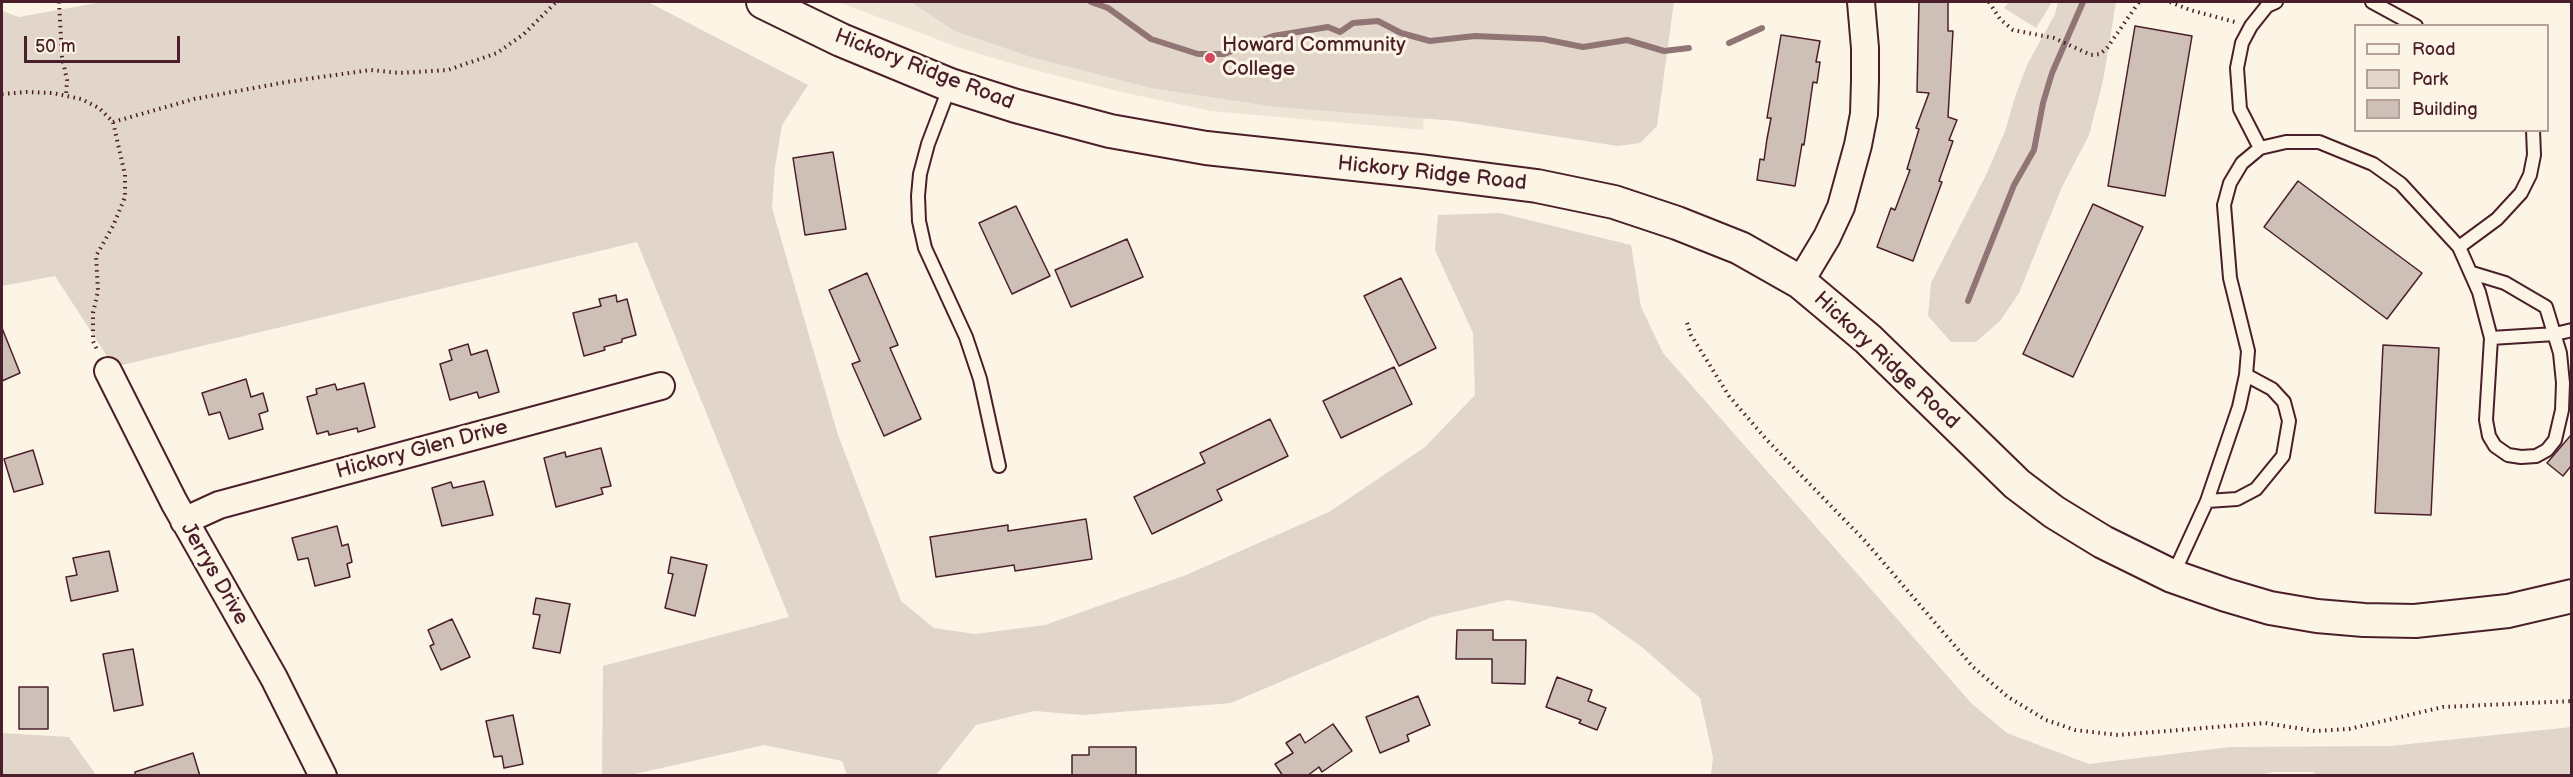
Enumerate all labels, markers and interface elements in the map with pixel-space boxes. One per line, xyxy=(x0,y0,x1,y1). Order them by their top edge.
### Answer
scale bar xyxy=(27,24,183,62)
street label: Hickory Ridge Road xyxy=(831,24,1017,116)
legend xyxy=(2354,24,2549,132)
place label: Howard Community College xyxy=(1222,33,1406,83)
text: 50 m xyxy=(35,36,76,57)
text: Road xyxy=(2412,39,2456,60)
marker: Howard Community College xyxy=(1203,51,1217,65)
text: Park xyxy=(2412,69,2448,90)
text: Building xyxy=(2412,99,2478,120)
street label: Hickory Ridge Road xyxy=(1336,152,1528,196)
street label: Hickory Ridge Road xyxy=(1808,287,1964,435)
street label: Hickory Glen Drive xyxy=(333,415,511,485)
street label: Jerrys Drive xyxy=(175,518,253,630)

